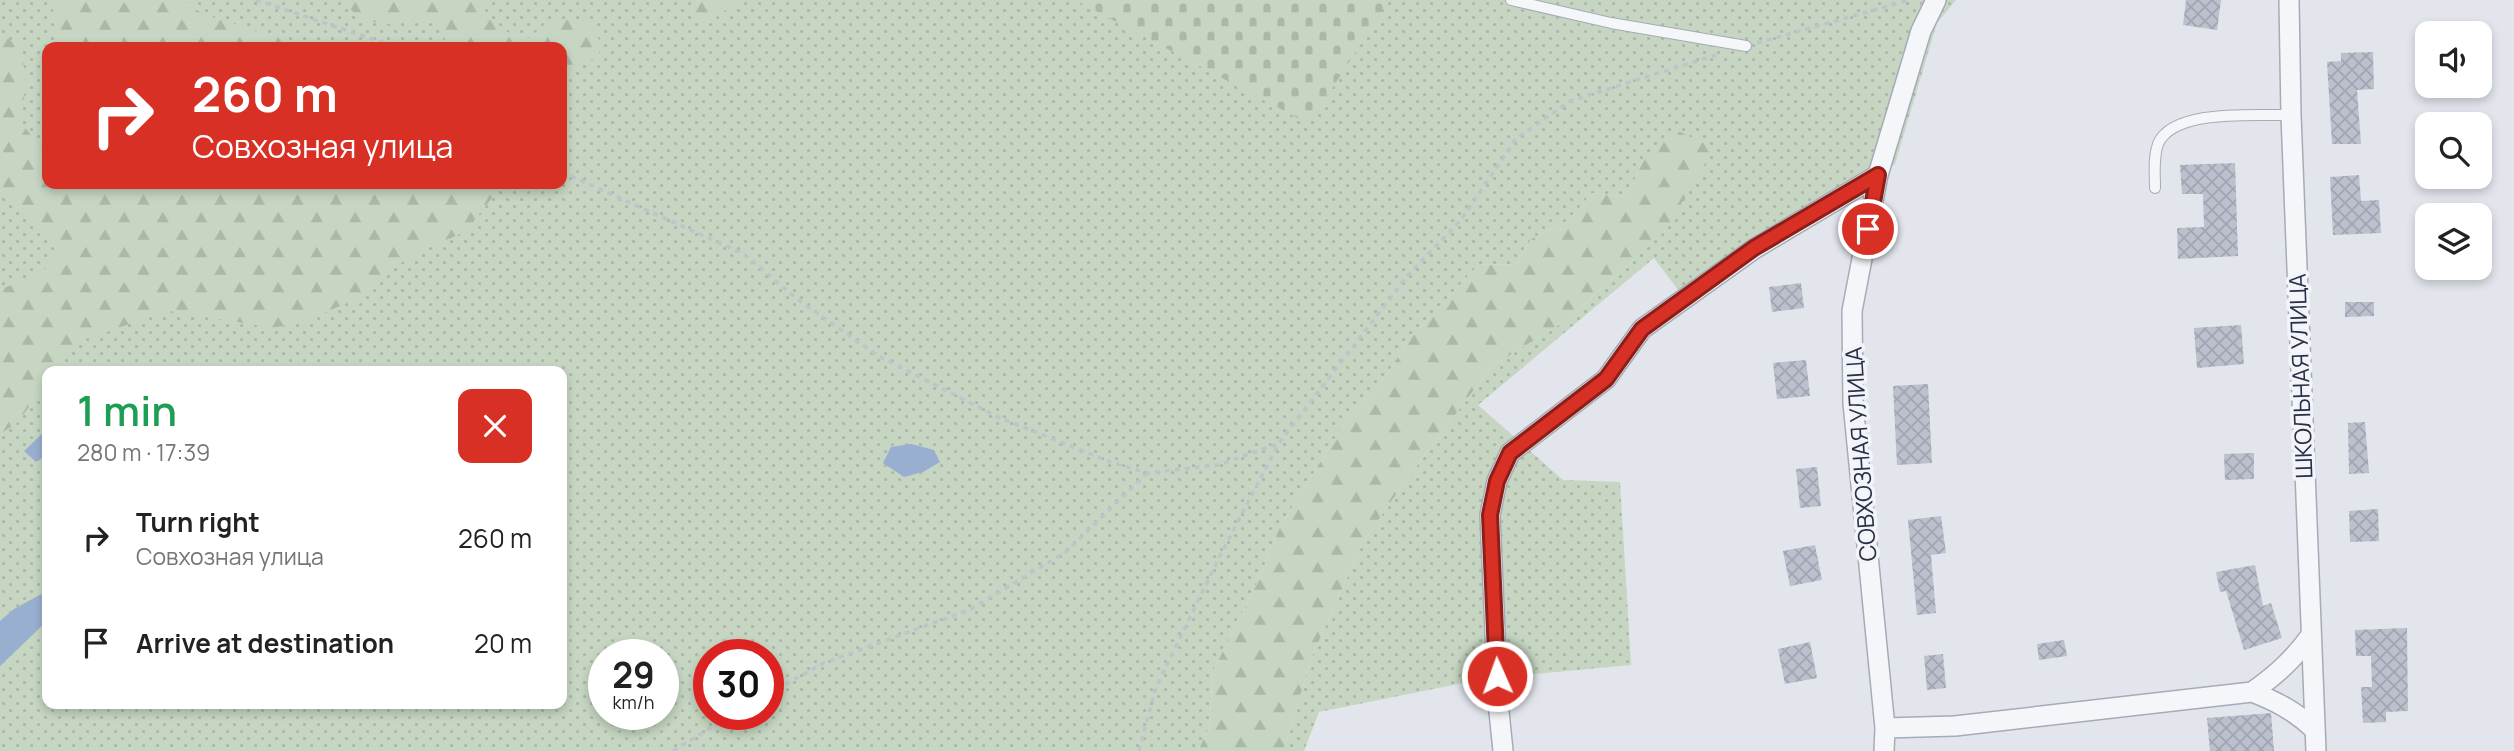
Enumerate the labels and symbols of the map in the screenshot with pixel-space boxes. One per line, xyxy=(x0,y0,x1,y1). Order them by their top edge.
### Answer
pin xyxy=(1838,199,1898,259)
street label: ШКОЛЬНАЯ УЛИЦА xyxy=(2280,273,2320,479)
street label: СОВХОЗНАЯ УЛИЦА xyxy=(1837,345,1883,562)
speed limit sign: 30 xyxy=(693,639,784,730)
position arrow xyxy=(1460,639,1534,713)

